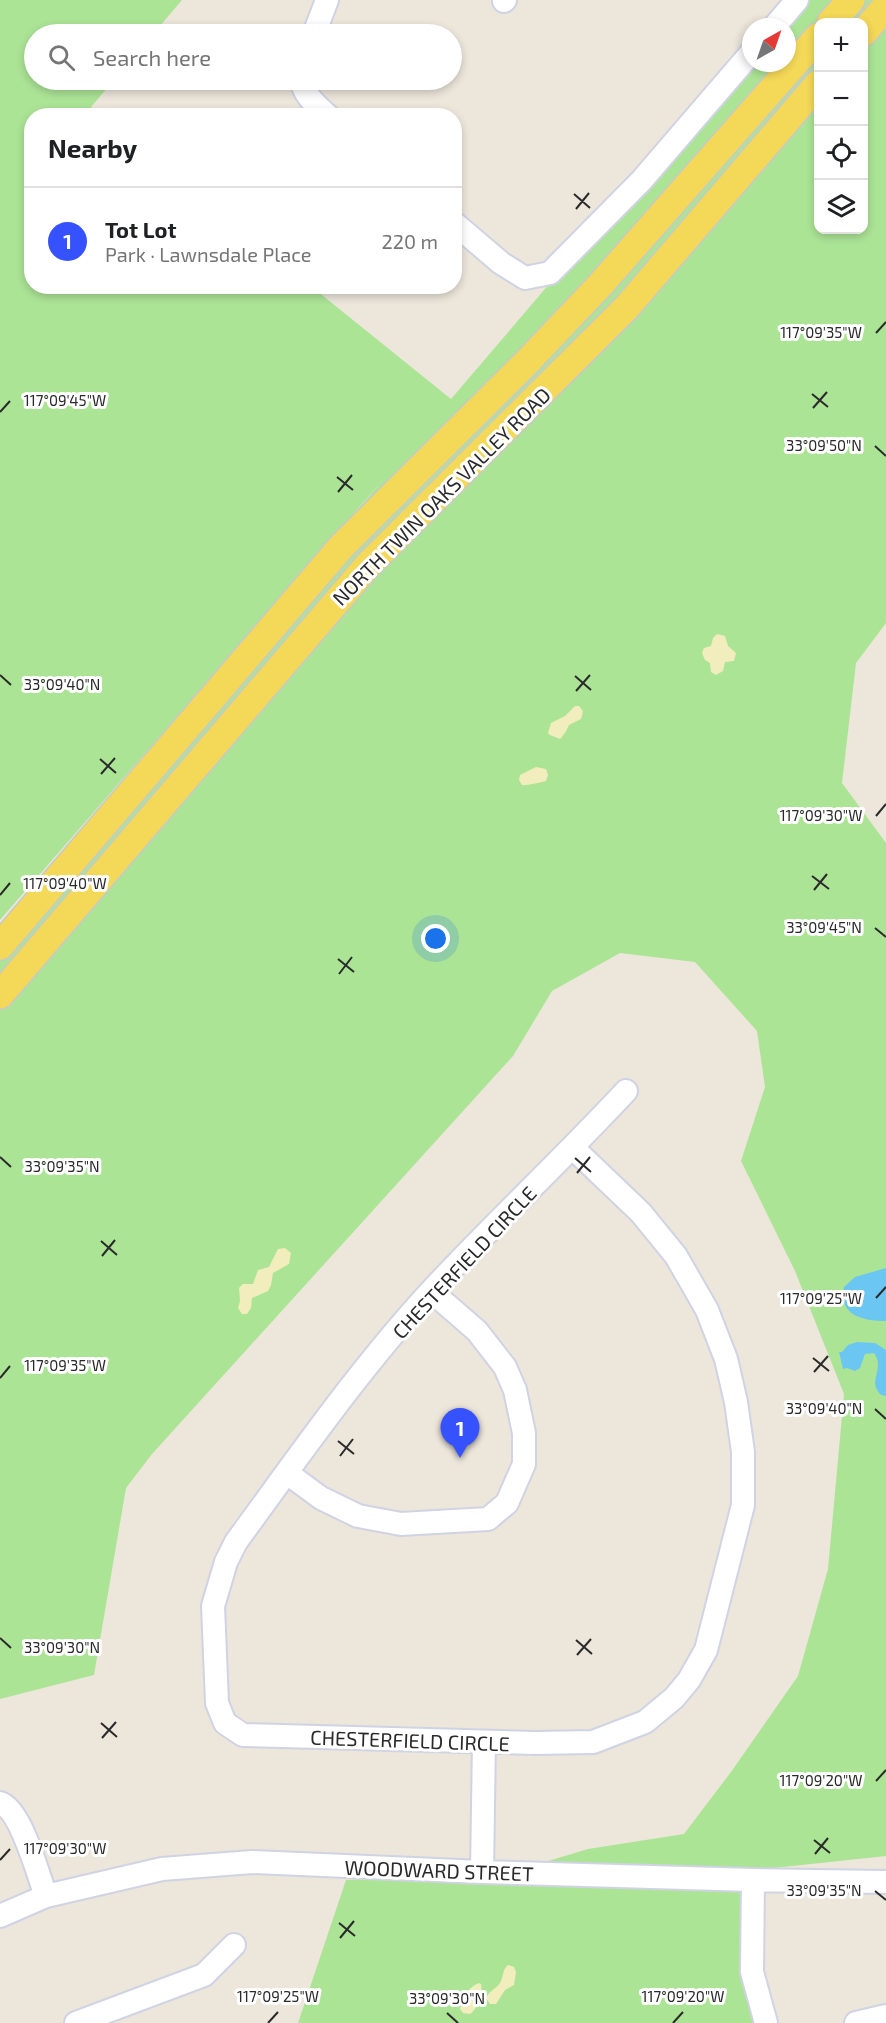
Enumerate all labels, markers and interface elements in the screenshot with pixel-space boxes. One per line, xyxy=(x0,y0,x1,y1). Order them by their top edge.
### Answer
north arrow xyxy=(742,18,796,72)
map controls xyxy=(814,18,868,234)
button: + xyxy=(814,18,868,72)
search box xyxy=(24,24,462,90)
icon: search xyxy=(45,41,78,74)
text: Search here xyxy=(93,44,211,70)
button: − xyxy=(814,72,868,126)
button: locate xyxy=(814,126,868,180)
text: Nearby xyxy=(48,132,137,163)
button: layers xyxy=(814,180,868,234)
text: Tot Lot xyxy=(105,216,176,242)
text: 1 xyxy=(63,229,72,253)
text: 220 m xyxy=(381,229,438,253)
text: Park · Lawnsdale Place xyxy=(105,242,312,266)
text: 117°09'35"W xyxy=(780,323,862,341)
street label: NORTH TWIN OAKS VALLEY ROAD xyxy=(327,382,555,610)
text: 117°09'45"W xyxy=(24,391,106,409)
text: 33°09'50"N xyxy=(786,436,862,454)
text: 33°09'40"N xyxy=(24,675,100,693)
text: 117°09'30"W xyxy=(780,806,862,824)
text: 117°09'40"W xyxy=(23,874,107,892)
text: 33°09'45"N xyxy=(786,918,862,936)
your location xyxy=(421,924,450,953)
text: 33°09'35"N xyxy=(24,1157,100,1175)
street label: CHESTERFIELD CIRCLE xyxy=(387,1181,541,1343)
text: 117°09'25"W xyxy=(780,1289,862,1307)
text: 117°09'35"W xyxy=(24,1356,106,1374)
text: 33°09'40"N xyxy=(786,1399,862,1417)
pin: 1 xyxy=(440,1408,480,1458)
text: 33°09'30"N xyxy=(24,1638,100,1656)
street label: CHESTERFIELD CIRCLE xyxy=(310,1725,510,1755)
text: 117°09'20"W xyxy=(780,1771,862,1789)
text: 117°09'30"W xyxy=(24,1839,106,1857)
street label: WOODWARD STREET xyxy=(344,1855,534,1885)
text: 33°09'35"N xyxy=(786,1881,862,1899)
text: 117°09'25"W xyxy=(237,1987,319,2005)
text: 117°09'20"W xyxy=(642,1987,724,2005)
text: 33°09'30"N xyxy=(409,1989,485,2007)

